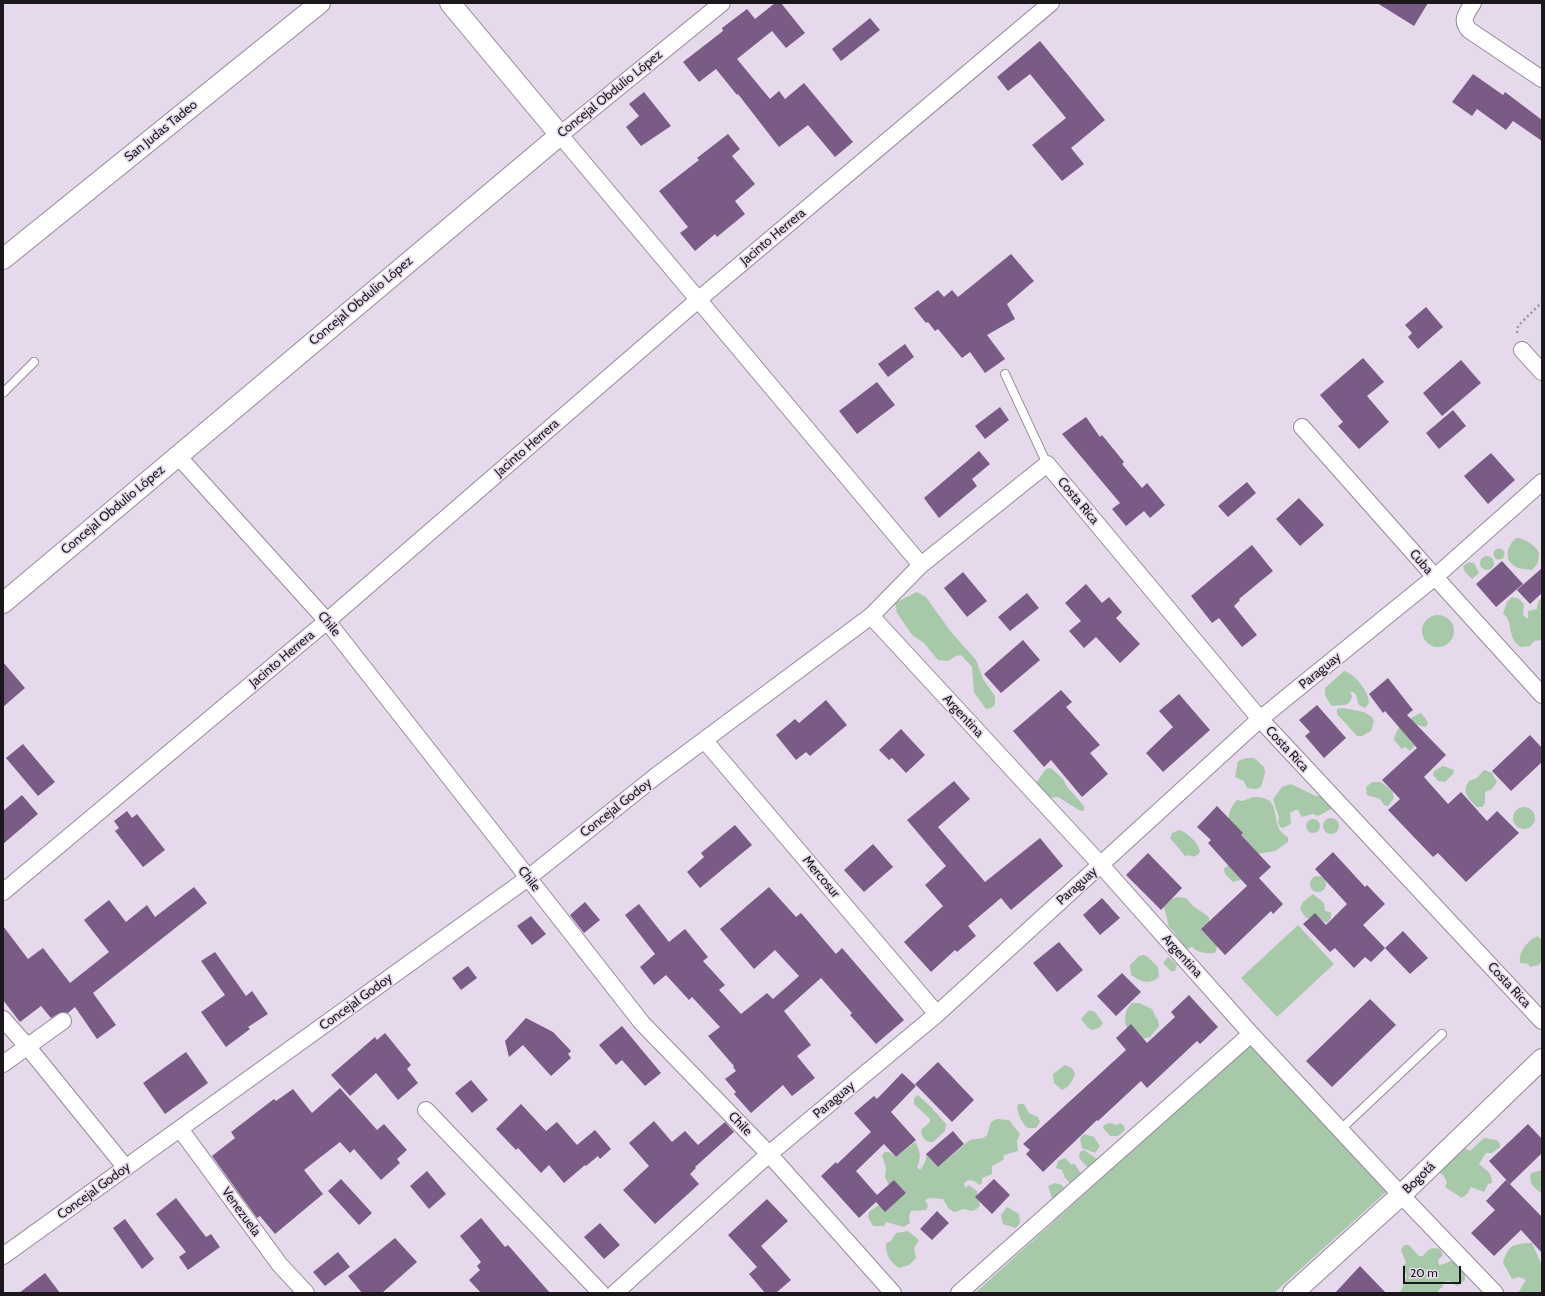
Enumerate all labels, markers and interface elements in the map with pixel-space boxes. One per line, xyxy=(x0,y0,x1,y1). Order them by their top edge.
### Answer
street label: Concejal Obdulio López xyxy=(554,47,666,141)
street label: San Judas Tadeo xyxy=(121,97,201,165)
street label: Jacinto Herrera xyxy=(737,205,809,269)
street label: Concejal Obdulio López xyxy=(306,253,416,349)
street label: Jacinto Herrera xyxy=(492,416,562,480)
street label: Concejal Obdulio López xyxy=(58,462,168,558)
street label: Costa Rica xyxy=(1054,474,1102,528)
street label: Cuba xyxy=(1406,546,1436,578)
street label: Chile xyxy=(314,608,344,640)
street label: Jacinto Herrera xyxy=(246,627,318,691)
street label: Paraguay xyxy=(1296,649,1344,693)
street label: Argentina xyxy=(939,691,987,741)
street label: Costa Rica xyxy=(1262,723,1312,775)
street label: Concejal Godoy xyxy=(577,775,655,841)
street label: Mercosur xyxy=(799,853,843,901)
street label: Chile xyxy=(514,863,544,895)
street label: Paraguay xyxy=(1053,864,1101,908)
street label: Argentina xyxy=(1158,931,1206,981)
street label: Costa Rica xyxy=(1484,959,1534,1011)
street label: Concejal Godoy xyxy=(317,970,395,1034)
street label: Paraguay xyxy=(810,1078,858,1122)
street label: Chile xyxy=(725,1109,755,1139)
street label: Concejal Godoy xyxy=(55,1159,133,1223)
street label: Bogotá xyxy=(1400,1159,1438,1197)
street label: Venezuela xyxy=(218,1185,264,1239)
scale bar xyxy=(1405,1258,1463,1284)
text: 20 m xyxy=(1410,1265,1438,1280)

